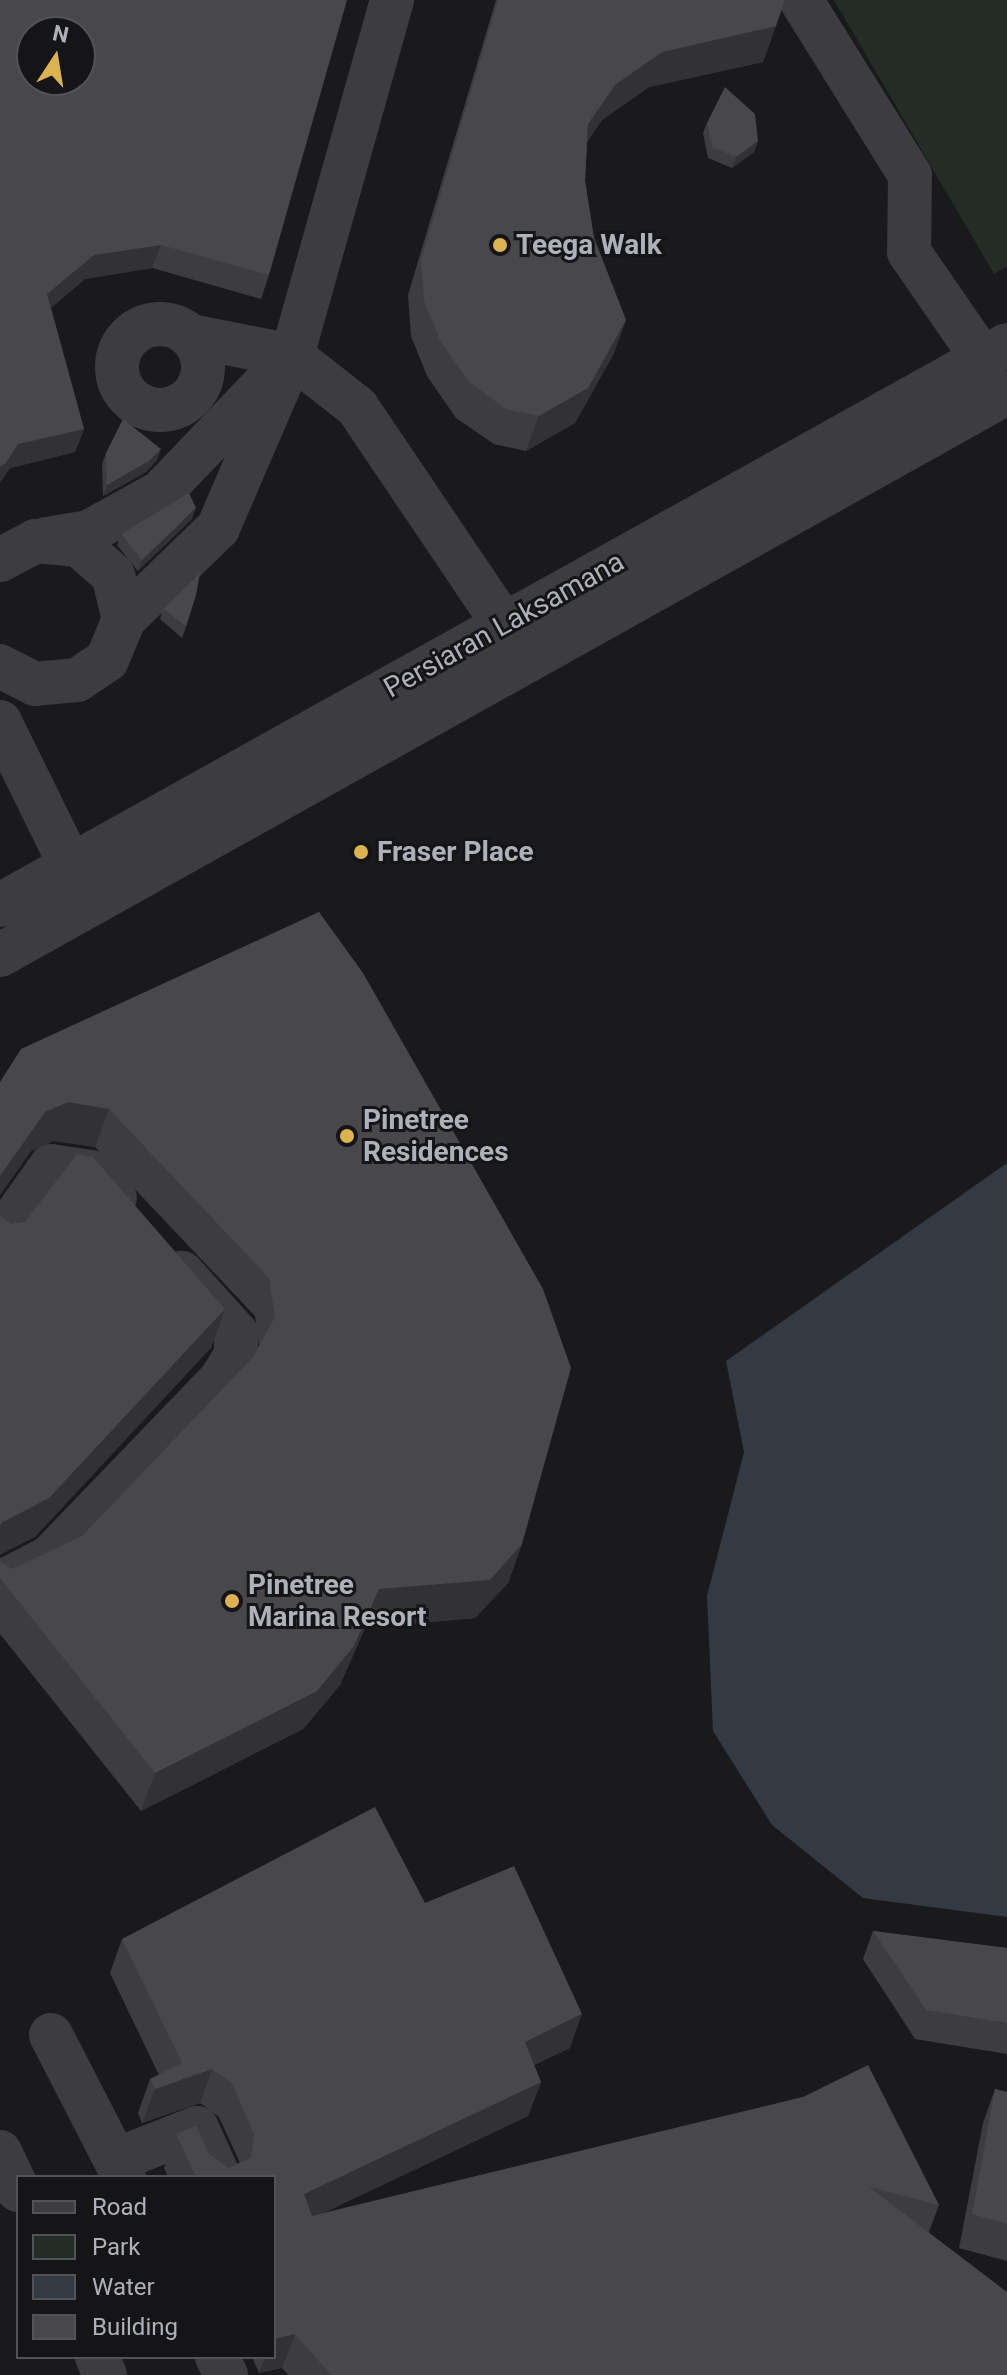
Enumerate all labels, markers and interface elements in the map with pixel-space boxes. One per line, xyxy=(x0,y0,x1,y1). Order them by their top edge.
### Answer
north arrow xyxy=(16,16,96,96)
text: N xyxy=(50,20,71,48)
place label: Teega Walk xyxy=(516,228,662,262)
marker: Teega Walk xyxy=(491,236,509,254)
street label: Persiaran Laksamana xyxy=(378,545,630,705)
place label: Fraser Place xyxy=(377,835,534,869)
marker: Fraser Place xyxy=(352,843,370,861)
place label: Pinetree Residences xyxy=(363,1103,509,1169)
marker: Pinetree Residences xyxy=(338,1127,356,1145)
place label: Pinetree Marina Resort xyxy=(248,1568,426,1634)
marker: Pinetree Marina Resort xyxy=(223,1592,241,1610)
legend xyxy=(16,2175,276,2359)
text: Road xyxy=(92,2193,147,2221)
text: Park xyxy=(92,2233,140,2261)
text: Water xyxy=(92,2273,155,2301)
text: Building xyxy=(92,2313,178,2341)

